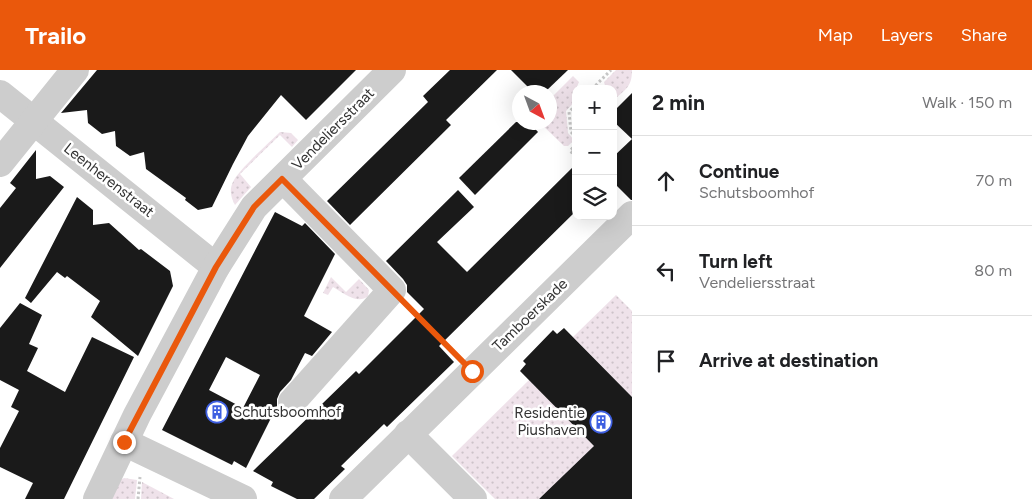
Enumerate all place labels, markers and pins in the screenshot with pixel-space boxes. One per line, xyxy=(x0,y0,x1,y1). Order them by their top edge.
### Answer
building icon: Schutsboomhof xyxy=(205,400,229,424)
place label: Schutsboomhof xyxy=(233,403,342,421)
place label: Residentie Piushaven xyxy=(514,404,585,439)
building icon: Residentie Piushaven xyxy=(589,410,613,434)

